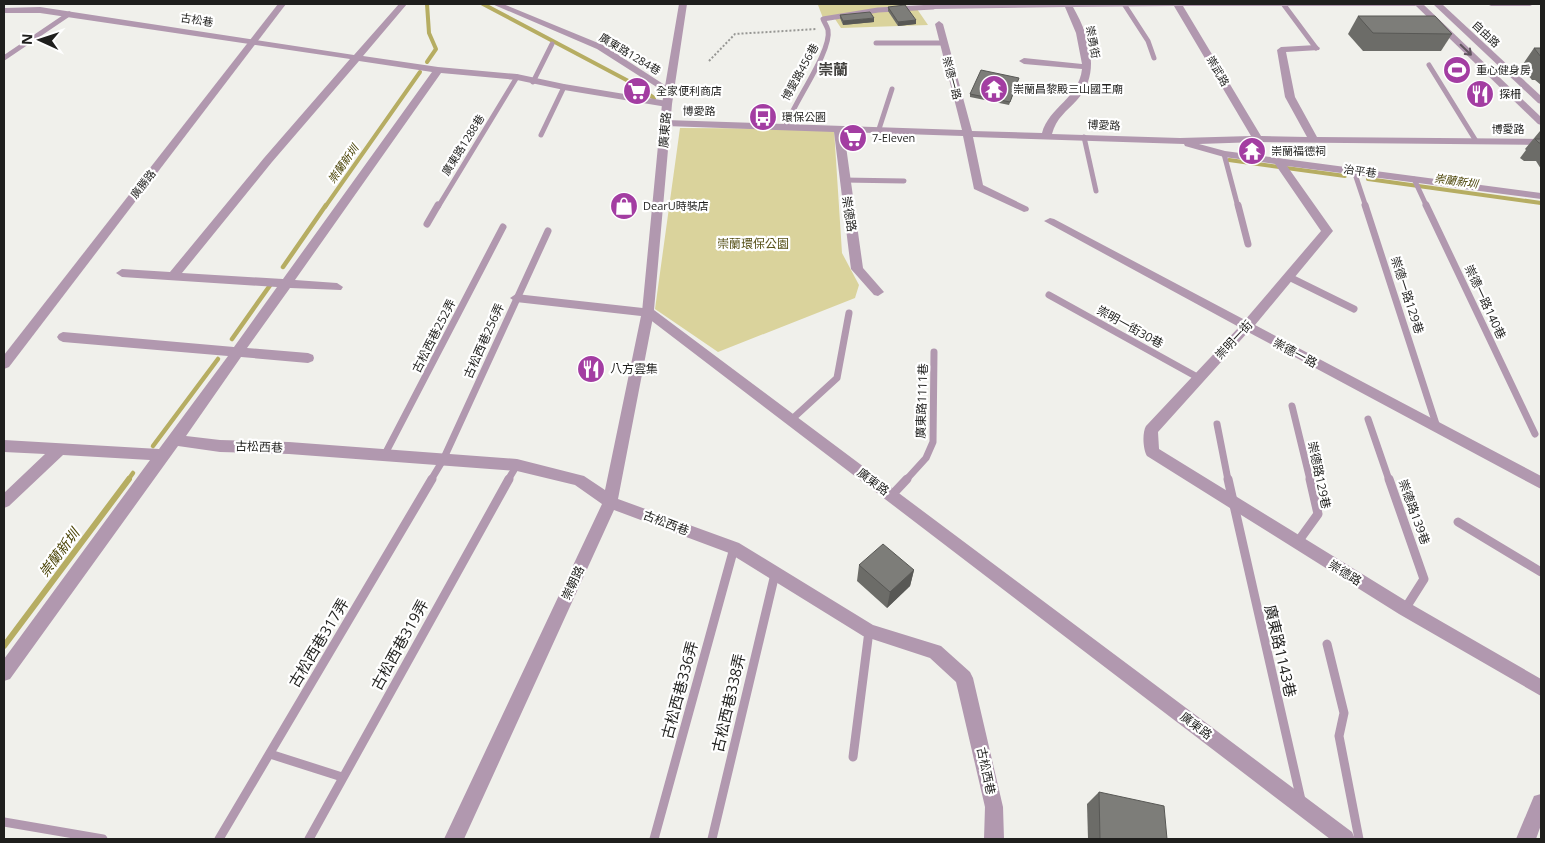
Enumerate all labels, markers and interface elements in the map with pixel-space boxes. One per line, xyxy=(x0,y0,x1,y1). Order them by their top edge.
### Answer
street label: 古松巷 xyxy=(180,10,215,29)
north arrow xyxy=(15,15,65,65)
street label: 自由路 xyxy=(1469,17,1504,50)
street label: 崇勇街 xyxy=(1083,24,1104,60)
street label: 廣東路1284巷 xyxy=(597,29,664,78)
text: N xyxy=(17,33,36,45)
street label: 博愛路456巷 xyxy=(778,41,821,103)
one-way arrow xyxy=(1459,44,1472,56)
street label: 崇武路 xyxy=(1204,53,1233,89)
street label: 崇德一路 xyxy=(940,55,965,101)
sports icon: 重心健身房 xyxy=(1442,55,1472,85)
district label: 崇蘭 xyxy=(818,59,848,79)
place label: 重心健身房 xyxy=(1476,62,1531,77)
temple icon: 崇蘭昌黎殿三山國王廟 xyxy=(979,74,1009,104)
supermarket icon: 全家便利商店 xyxy=(622,76,652,106)
restaurant icon: 探柵 xyxy=(1465,79,1495,109)
place label: 崇蘭昌黎殿三山國王廟 xyxy=(1013,81,1123,96)
place label: 全家便利商店 xyxy=(656,83,722,98)
place label: 探柵 xyxy=(1499,86,1521,101)
bus stop icon: 環保公園 xyxy=(748,102,778,132)
street label: 博愛路 xyxy=(682,103,716,118)
place label: 環保公園 xyxy=(782,109,826,124)
street label: 廣東路1288巷 xyxy=(438,111,487,178)
street label: 廣東路 xyxy=(654,111,675,149)
street label: 博愛路 xyxy=(1087,116,1121,133)
street label: 博愛路 xyxy=(1492,121,1525,136)
supermarket icon: 7-Eleven xyxy=(838,123,868,153)
place label: 7-Eleven xyxy=(872,130,915,145)
temple icon: 崇蘭福德祠 xyxy=(1237,136,1267,166)
water label: 崇蘭新圳 xyxy=(324,140,362,186)
place label: 崇蘭福德祠 xyxy=(1271,143,1326,158)
street label: 治平巷 xyxy=(1343,161,1377,180)
street label: 廣勝路 xyxy=(127,166,159,201)
water label: 崇蘭新圳 xyxy=(1433,170,1481,191)
shop icon: DearU時裝店 xyxy=(609,191,639,221)
street label: 崇德路 xyxy=(838,195,861,233)
place label: DearU時裝店 xyxy=(643,198,709,213)
park label: 崇蘭環保公園 xyxy=(717,235,789,252)
street label: 崇德一路129巷 xyxy=(1387,254,1428,336)
street label: 崇德一路140巷 xyxy=(1461,262,1510,342)
street label: 古松西巷252弄 xyxy=(408,296,459,376)
street label: 古松西巷256弄 xyxy=(459,301,508,381)
street label: 崇明一街30巷 xyxy=(1094,301,1167,352)
street label: 崇明一街 xyxy=(1211,316,1256,363)
street label: 崇德一路 xyxy=(1270,334,1320,371)
restaurant icon: 八方雲集 xyxy=(576,354,606,384)
place label: 八方雲集 xyxy=(610,360,658,377)
street label: 廣東路1111巷 xyxy=(912,363,931,439)
street label: 古松西巷 xyxy=(235,437,283,456)
street label: 崇德路129巷 xyxy=(1304,440,1335,510)
street label: 廣東路 xyxy=(854,464,893,499)
street label: 崇德路139巷 xyxy=(1395,477,1434,547)
street label: 古松西巷 xyxy=(641,506,692,539)
water label: 崇蘭新圳 xyxy=(34,523,84,581)
street label: 崇德路 xyxy=(1325,556,1365,589)
street label: 崇朝路 xyxy=(557,563,588,603)
street label: 古松西巷317弄 xyxy=(284,594,353,691)
street label: 古松西巷319弄 xyxy=(366,596,432,693)
street label: 廣東路1143巷 xyxy=(1261,603,1301,699)
street label: 古松西巷336弄 xyxy=(656,639,702,741)
street label: 古松西巷338弄 xyxy=(707,651,749,754)
street label: 廣東路 xyxy=(1177,708,1216,743)
street label: 古松西巷 xyxy=(973,746,1000,796)

